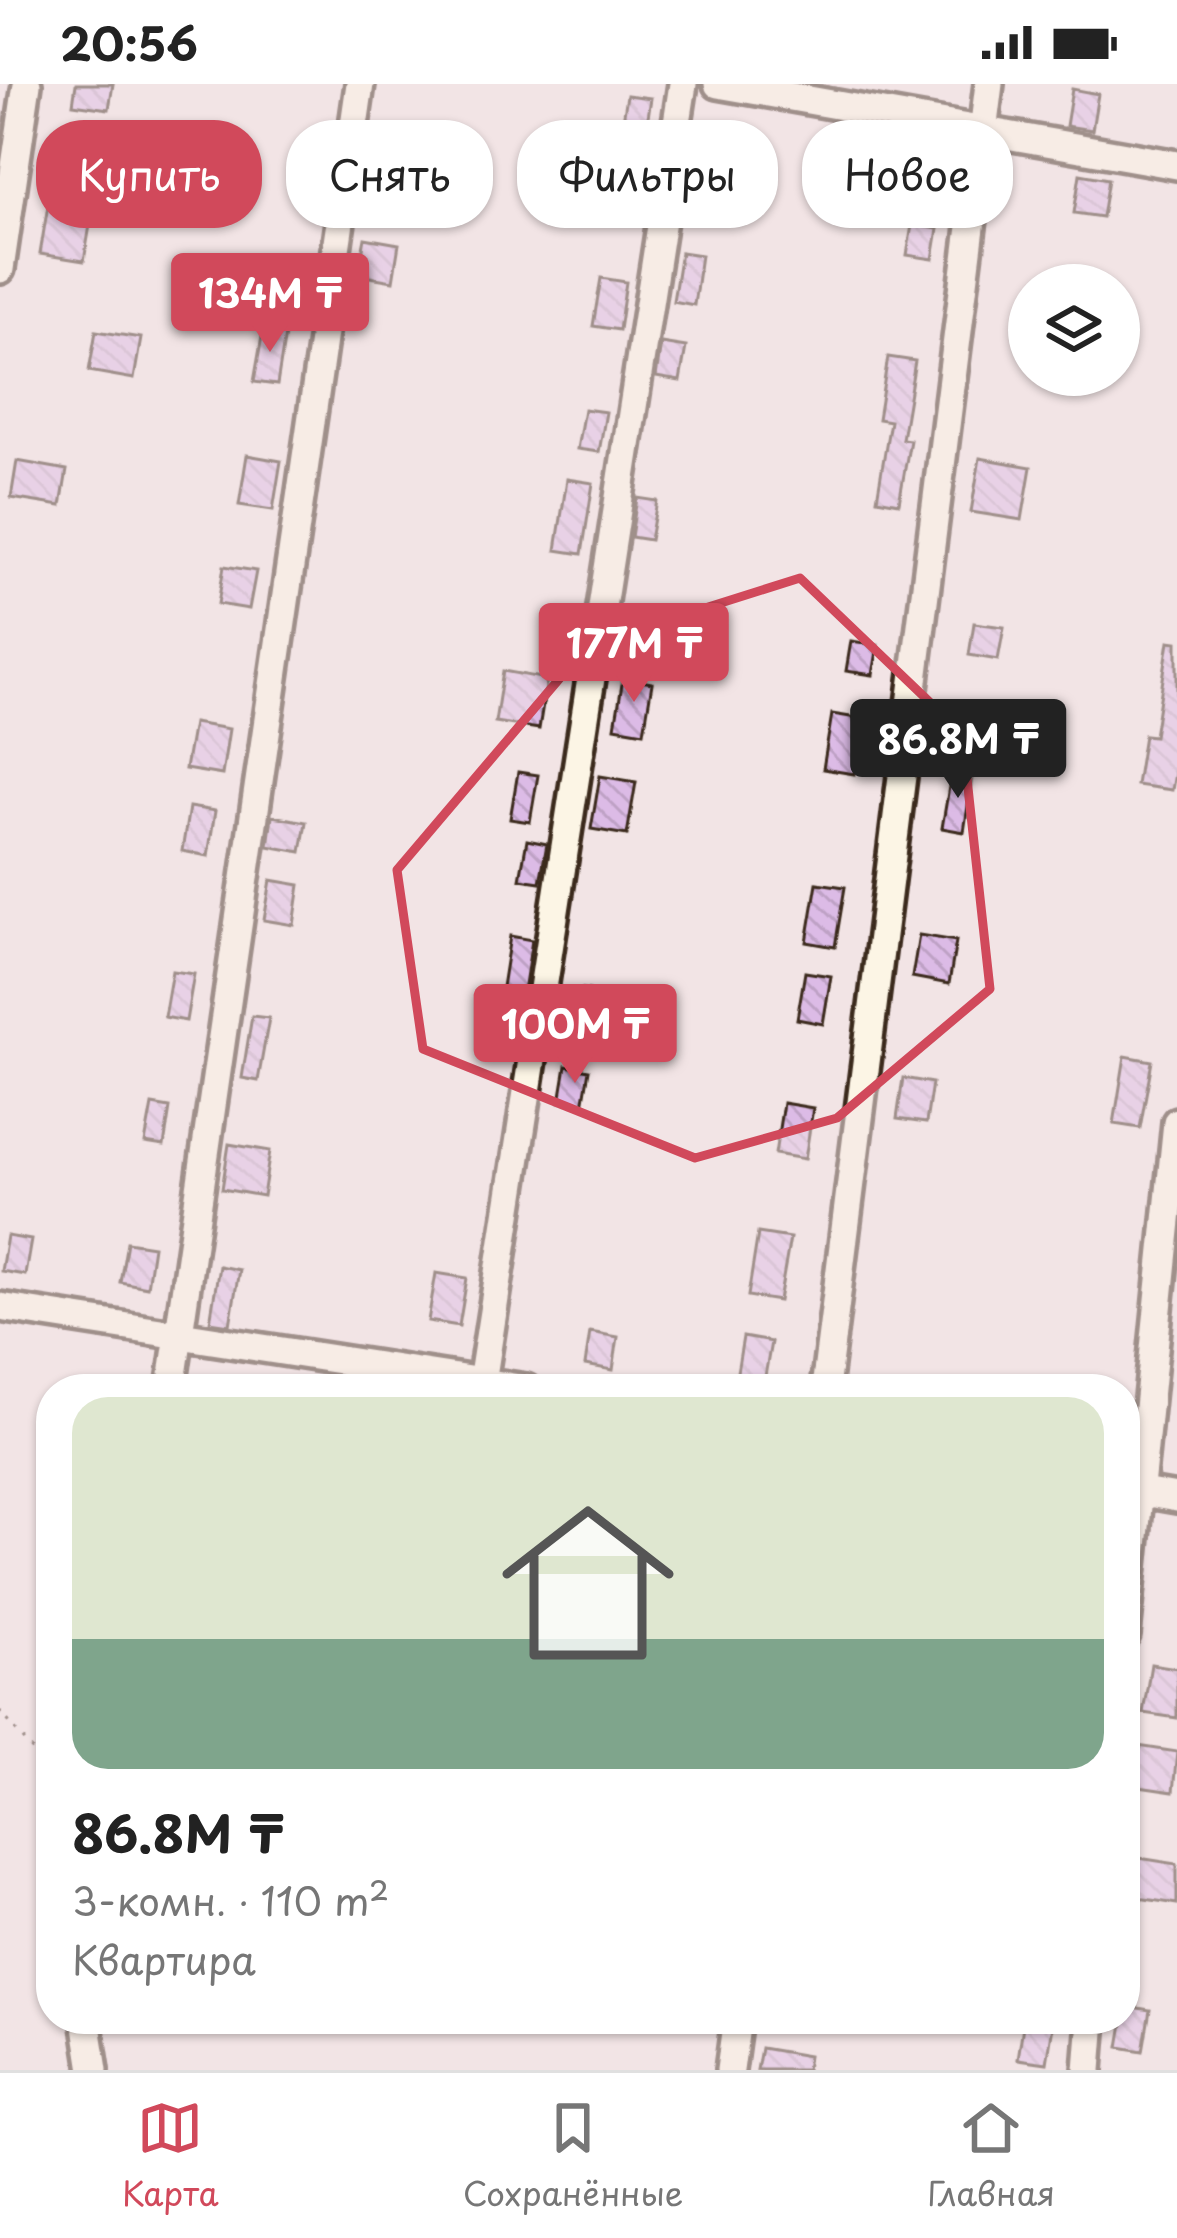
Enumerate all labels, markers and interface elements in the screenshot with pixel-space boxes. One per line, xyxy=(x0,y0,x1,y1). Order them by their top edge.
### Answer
text: 20:56 xyxy=(60,8,198,76)
chip: Купить xyxy=(36,120,262,228)
chip: Снять xyxy=(286,120,493,228)
chip: Фильтры xyxy=(517,120,778,228)
chip: Новое xyxy=(802,120,1013,228)
pin: 134M ₸ xyxy=(172,253,368,355)
text: 134M ₸ xyxy=(198,262,342,321)
map controls xyxy=(1008,264,1140,396)
button: layers xyxy=(1008,264,1140,396)
pin: 177M ₸ xyxy=(536,603,732,705)
text: 177M ₸ xyxy=(566,612,702,671)
pin: 86.8M ₸ xyxy=(847,699,1069,801)
text: 86.8M ₸ xyxy=(877,708,1039,767)
pin: 100M ₸ xyxy=(477,984,673,1086)
text: 100M ₸ xyxy=(501,993,649,1052)
icon: home xyxy=(480,1475,696,1691)
text: 86.8M ₸ xyxy=(72,1793,283,1870)
text: 3-комн. · 110 m² xyxy=(72,1870,389,1929)
text: Квартира xyxy=(72,1929,256,1988)
tab: Карта xyxy=(122,2095,219,2217)
tab: Сохранённые xyxy=(463,2095,683,2217)
tab: Главная xyxy=(927,2095,1055,2217)

